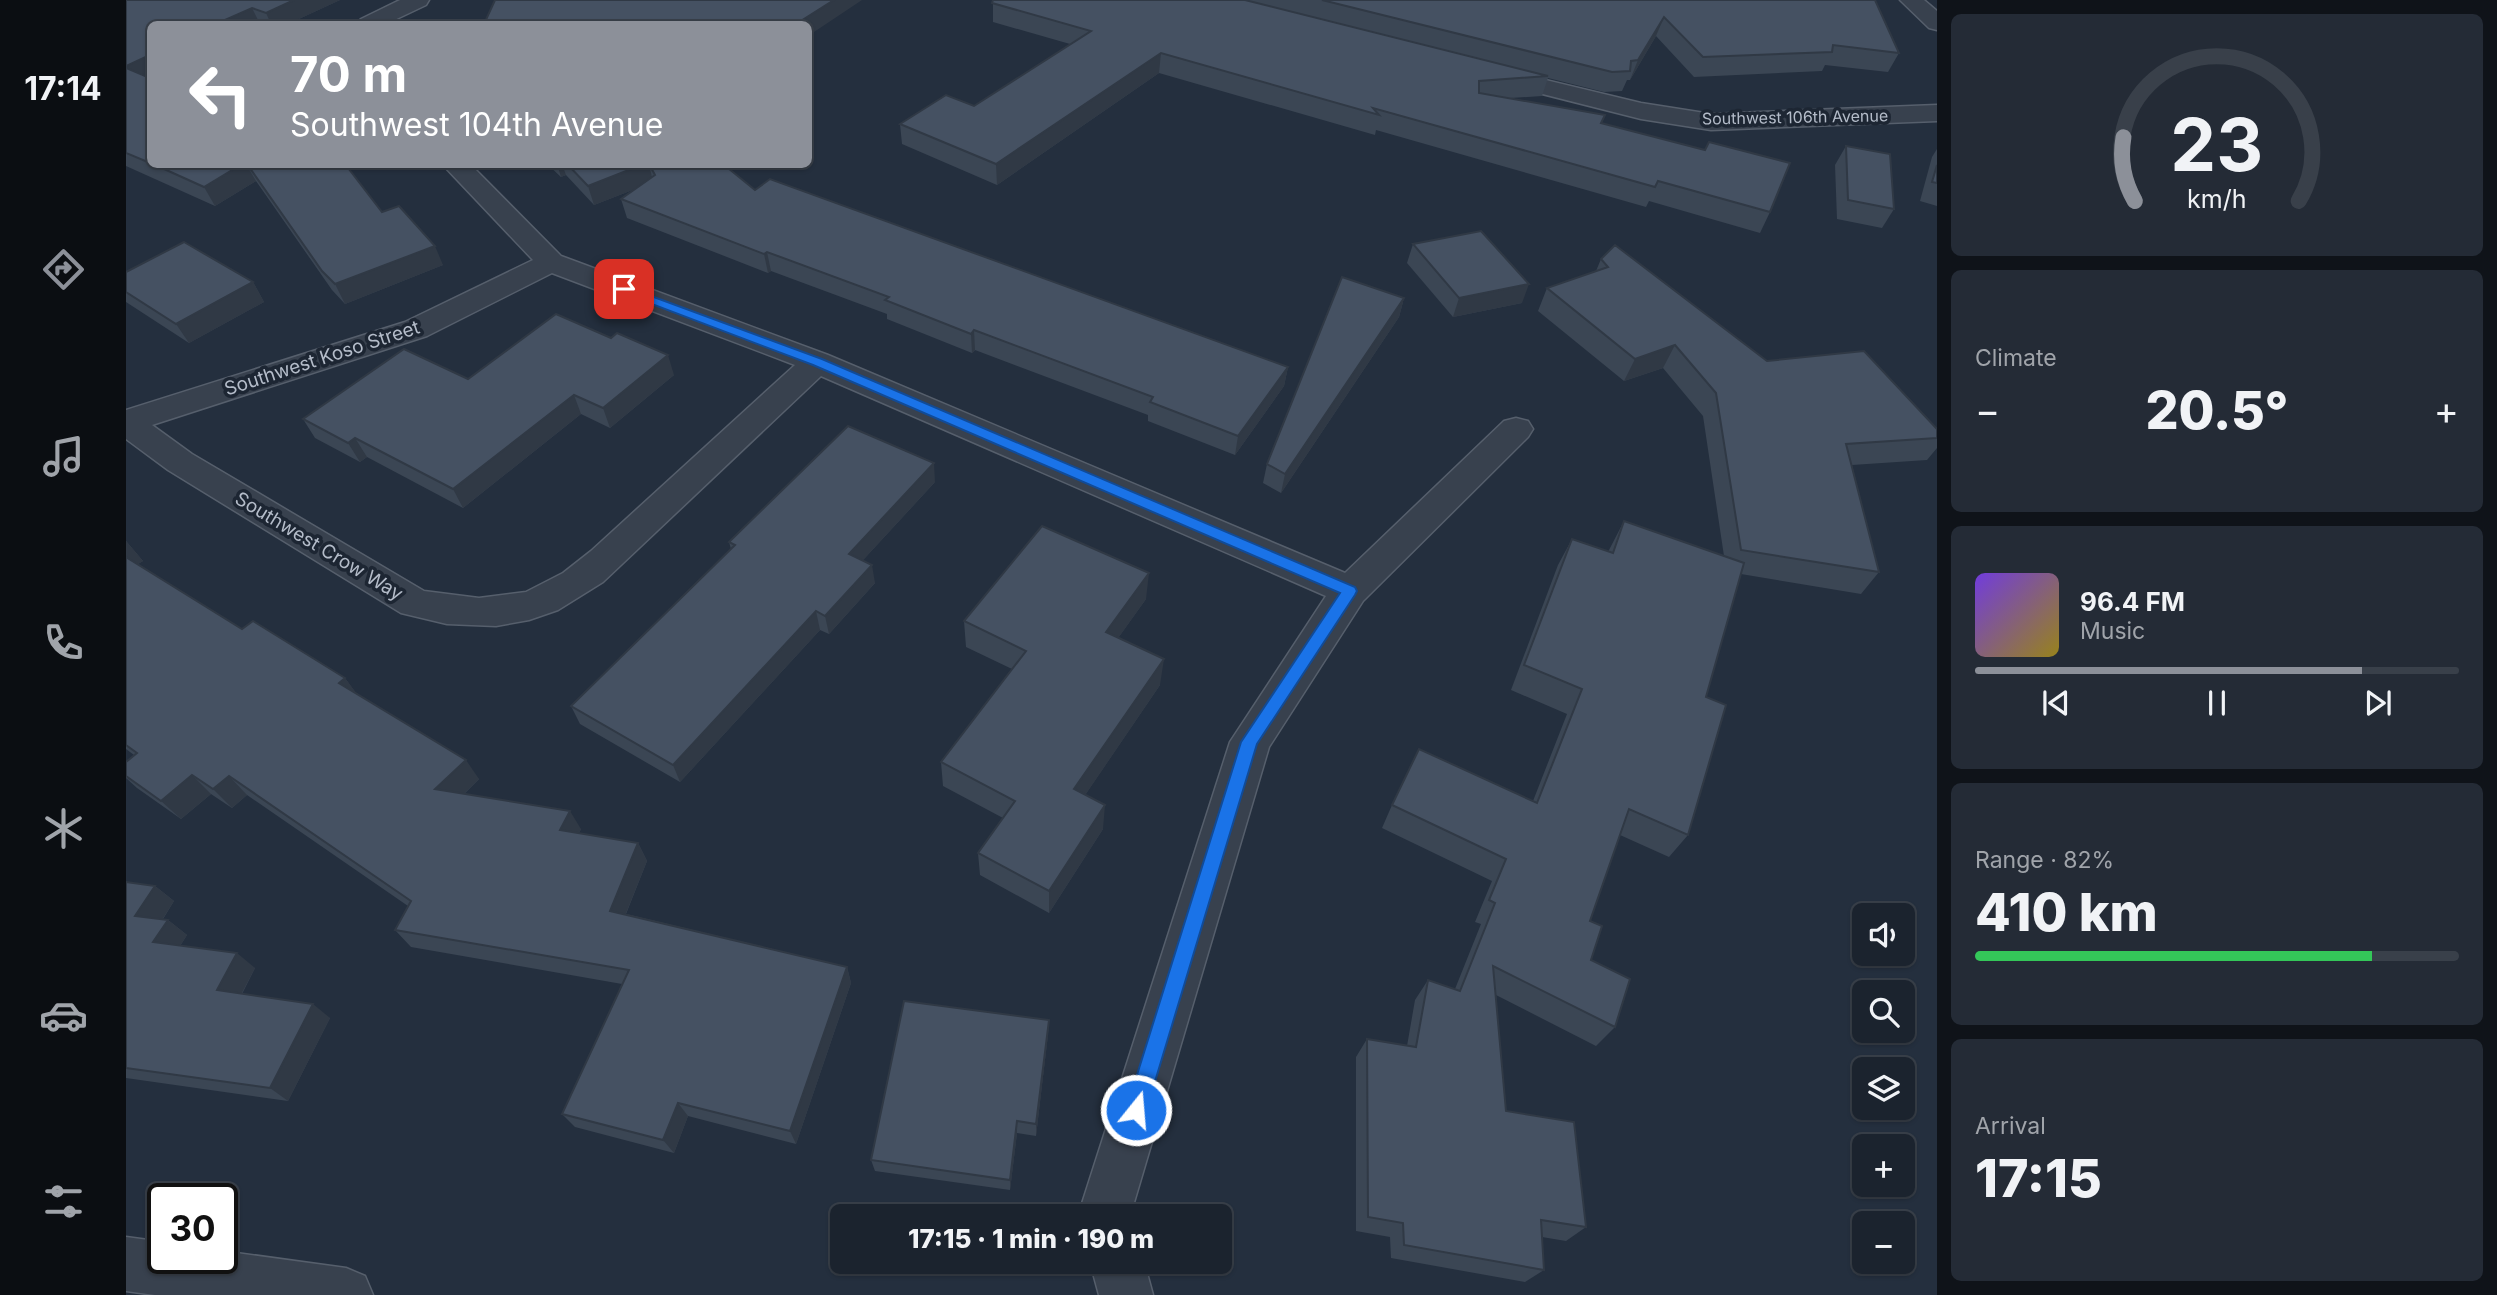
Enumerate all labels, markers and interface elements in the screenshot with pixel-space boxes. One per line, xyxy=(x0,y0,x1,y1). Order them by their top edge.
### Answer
text: 70 m xyxy=(290,45,407,104)
icon: left xyxy=(175,49,266,140)
text: 17:14 xyxy=(24,69,102,108)
text: 23 xyxy=(2171,100,2263,189)
text: Southwest 104th Avenue xyxy=(290,105,663,144)
street label: Southwest 106th Avenue xyxy=(1702,105,1888,129)
text: km/h xyxy=(2187,184,2247,214)
icon: directions xyxy=(39,245,88,294)
pin xyxy=(594,259,654,319)
icon: arrive xyxy=(605,270,643,308)
street label: Southwest Koso Street xyxy=(221,316,423,400)
text: Climate xyxy=(1975,344,2057,372)
text: 20.5° xyxy=(2145,379,2289,442)
text: − xyxy=(1975,387,2000,433)
text: + xyxy=(2434,387,2459,433)
icon: music xyxy=(39,432,88,481)
street label: Southwest Crow Way xyxy=(231,487,407,605)
text: 96.4 FM xyxy=(2080,586,2185,617)
text: Music xyxy=(2080,617,2145,645)
icon: phone xyxy=(39,618,88,667)
icon: previous xyxy=(2037,684,2075,722)
icon: pause xyxy=(2198,684,2236,722)
icon: next xyxy=(2359,684,2397,722)
icon: climate xyxy=(39,804,88,853)
text: Range · 82% xyxy=(1975,846,2114,874)
text: 410 km xyxy=(1975,881,2158,944)
map controls xyxy=(1852,903,1915,1274)
button: sound xyxy=(1852,903,1915,966)
button: search xyxy=(1852,980,1915,1043)
icon: car xyxy=(39,991,88,1040)
button: layers xyxy=(1852,1057,1915,1120)
position arrow xyxy=(1099,1073,1173,1147)
text: Arrival xyxy=(1975,1112,2046,1140)
button: + xyxy=(1852,1134,1915,1197)
text: 17:15 xyxy=(1975,1147,2102,1210)
icon: filters xyxy=(39,1177,88,1226)
speed limit sign: 30 xyxy=(147,1183,238,1274)
button: − xyxy=(1852,1211,1915,1274)
text: 17:15 · 1 min · 190 m xyxy=(908,1223,1154,1254)

